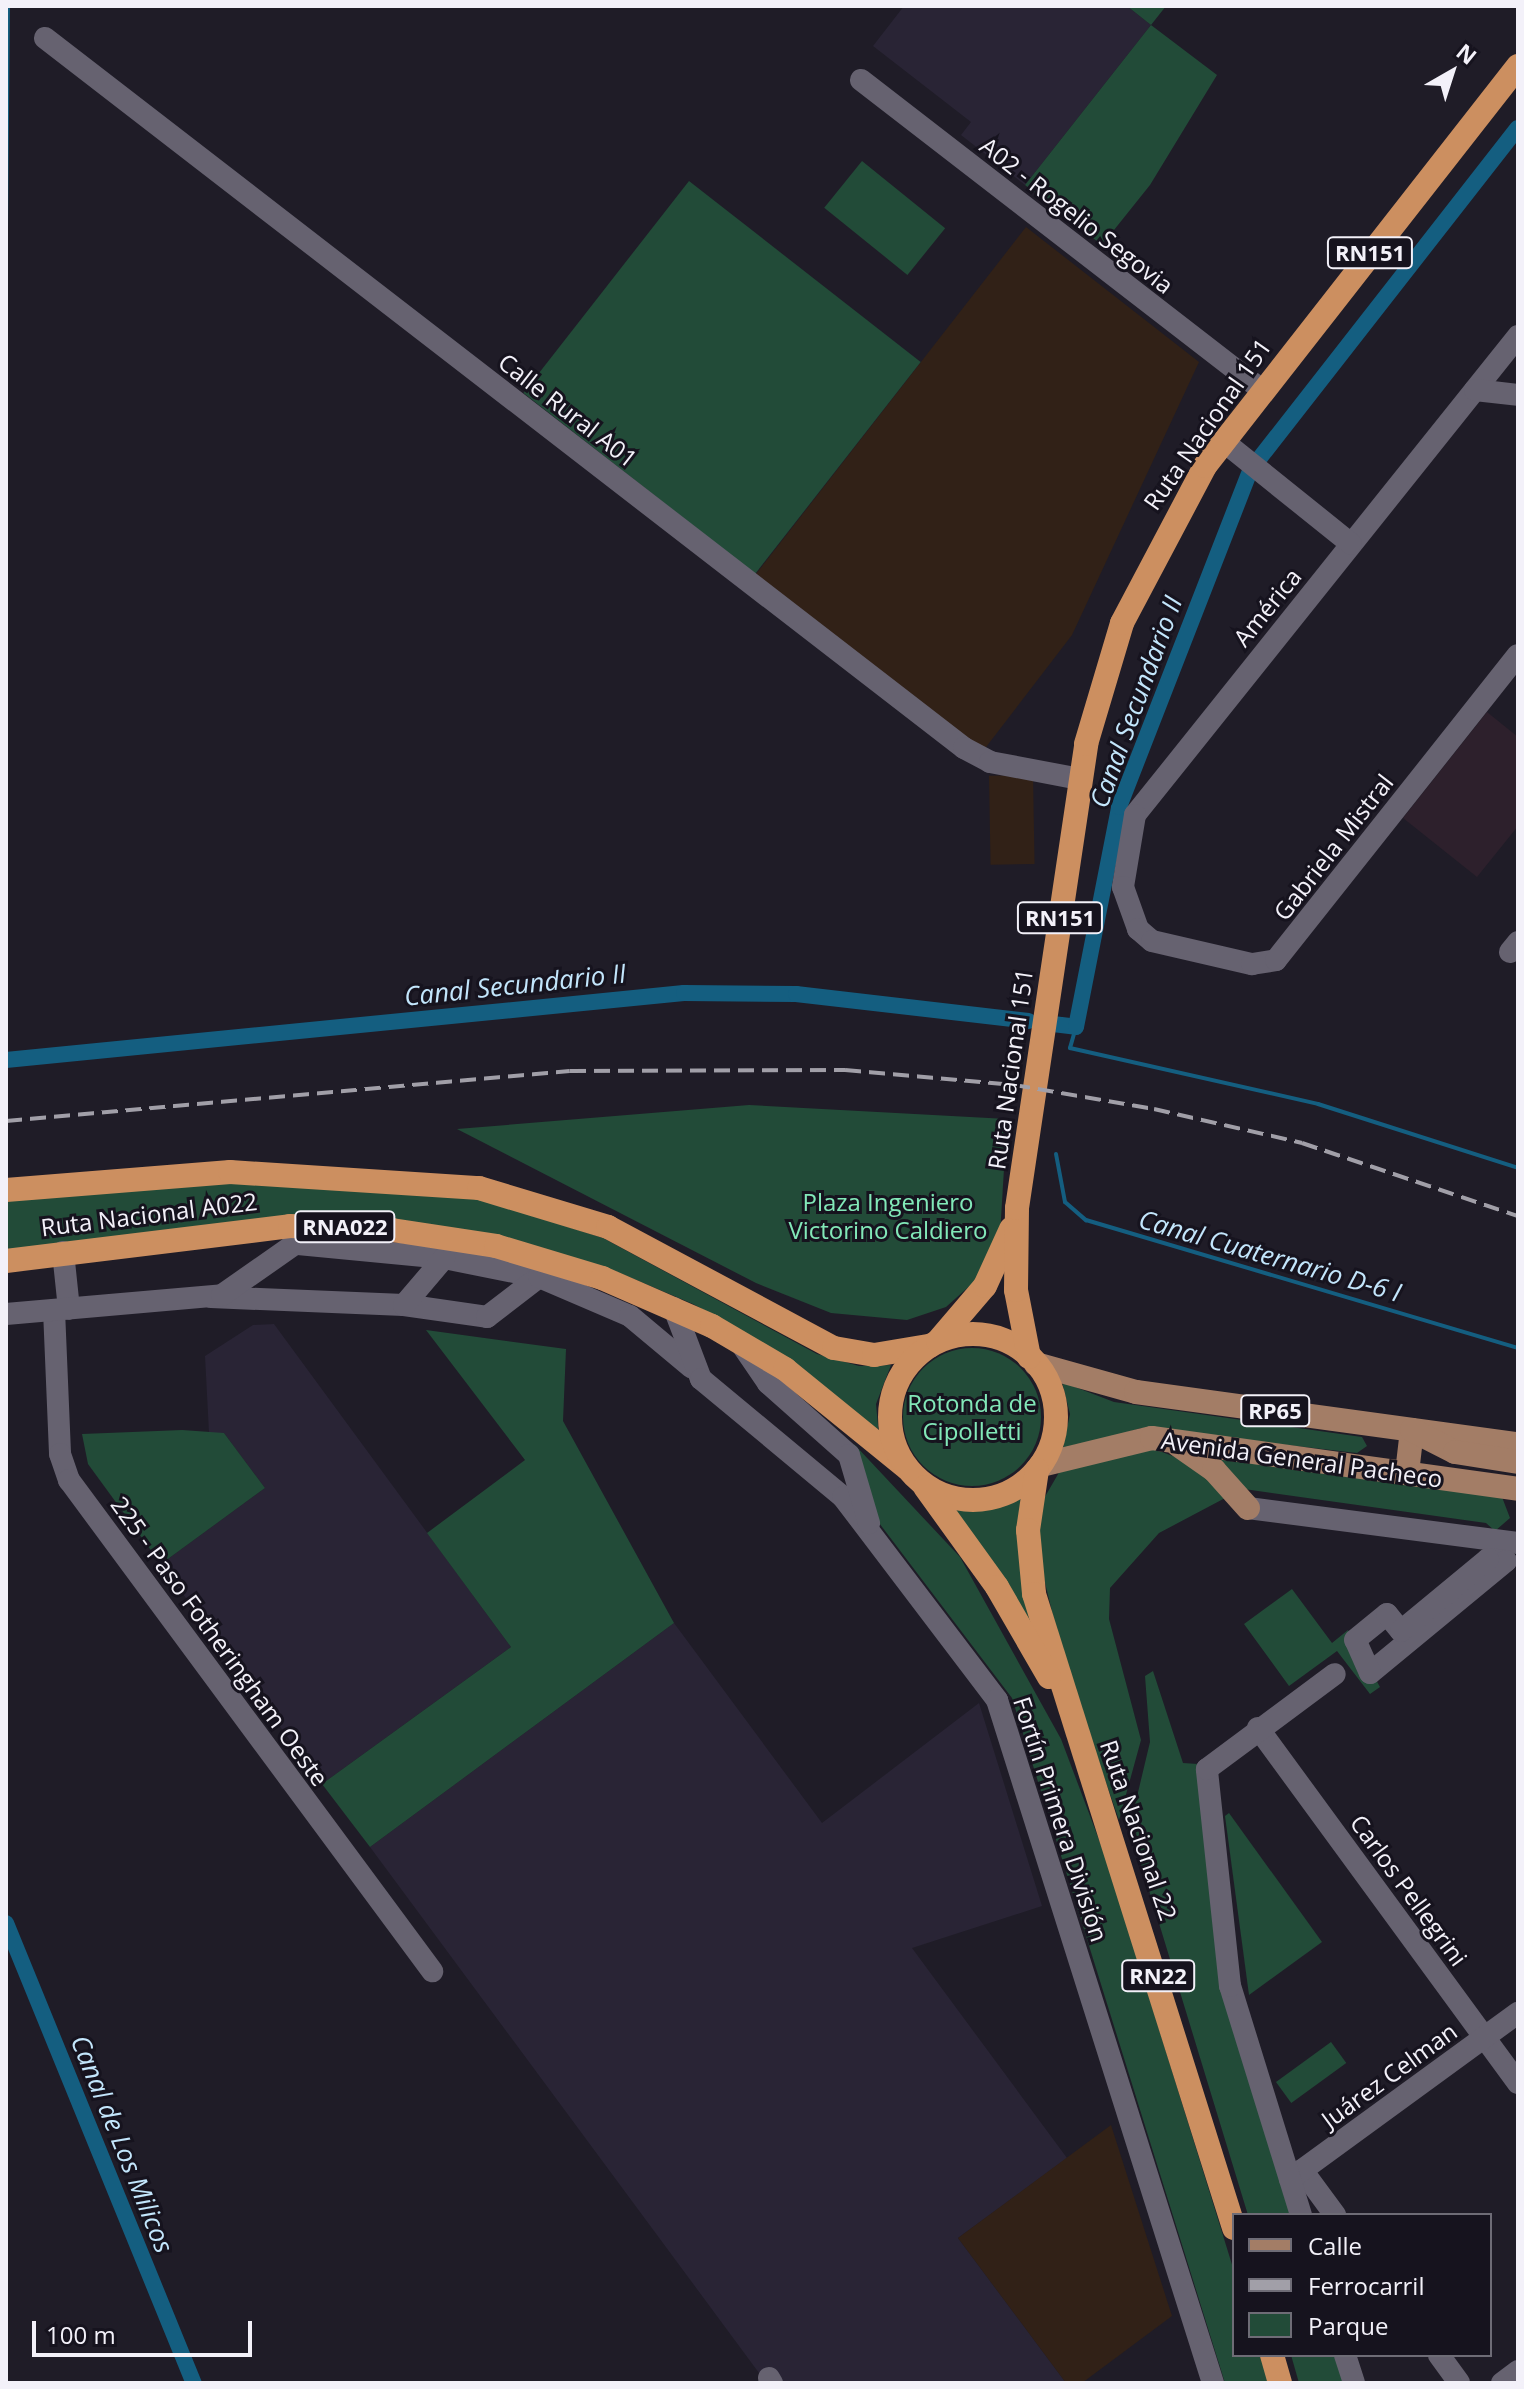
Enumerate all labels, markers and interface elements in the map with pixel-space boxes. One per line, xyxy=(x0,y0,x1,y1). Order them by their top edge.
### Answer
north arrow xyxy=(1412,32,1492,112)
text: N xyxy=(1451,36,1483,71)
street label: A02 - Rogelio Segovia xyxy=(975,131,1179,299)
road number: RN151 xyxy=(1326,235,1414,271)
street label: Ruta Nacional 151 xyxy=(1137,333,1277,515)
street label: Calle Rural A01 xyxy=(493,347,643,473)
street label: América xyxy=(1227,562,1307,652)
water label: Canal Secundario II xyxy=(1083,592,1189,812)
street label: Gabriela Mistral xyxy=(1267,768,1399,926)
road number: RN151 xyxy=(1016,900,1104,936)
water label: Canal Secundario II xyxy=(403,958,627,1012)
street label: Ruta Nacional 151 xyxy=(982,967,1038,1171)
street label: Ruta Nacional A022 xyxy=(39,1186,259,1242)
park label: Plaza Ingeniero Victorino Caldiero xyxy=(788,1188,988,1244)
water label: Canal Cuaternario D-6 I xyxy=(1135,1204,1405,1308)
road number: RNA022 xyxy=(293,1209,397,1245)
park label: Rotonda de Cipolletti xyxy=(907,1389,1037,1445)
road number: RP65 xyxy=(1239,1393,1311,1429)
street label: Avenida General Pacheco xyxy=(1160,1425,1444,1493)
street label: 225 - Paso Fotheringham Oeste xyxy=(105,1491,335,1791)
street label: Fortín Primera División xyxy=(1008,1693,1114,1945)
street label: Ruta Nacional 22 xyxy=(1095,1736,1183,1924)
street label: Carlos Pellegrini xyxy=(1345,1809,1473,1971)
road number: RN22 xyxy=(1120,1958,1196,1994)
street label: Juárez Celman xyxy=(1316,2016,1462,2134)
water label: Canal de Los Milicos xyxy=(64,2031,180,2257)
legend xyxy=(1232,2213,1492,2357)
text: Calle xyxy=(1308,2229,1362,2262)
text: Ferrocarril xyxy=(1308,2269,1424,2302)
scale bar xyxy=(36,2305,256,2355)
text: Parque xyxy=(1308,2309,1388,2342)
text: 100 m xyxy=(46,2318,116,2351)

